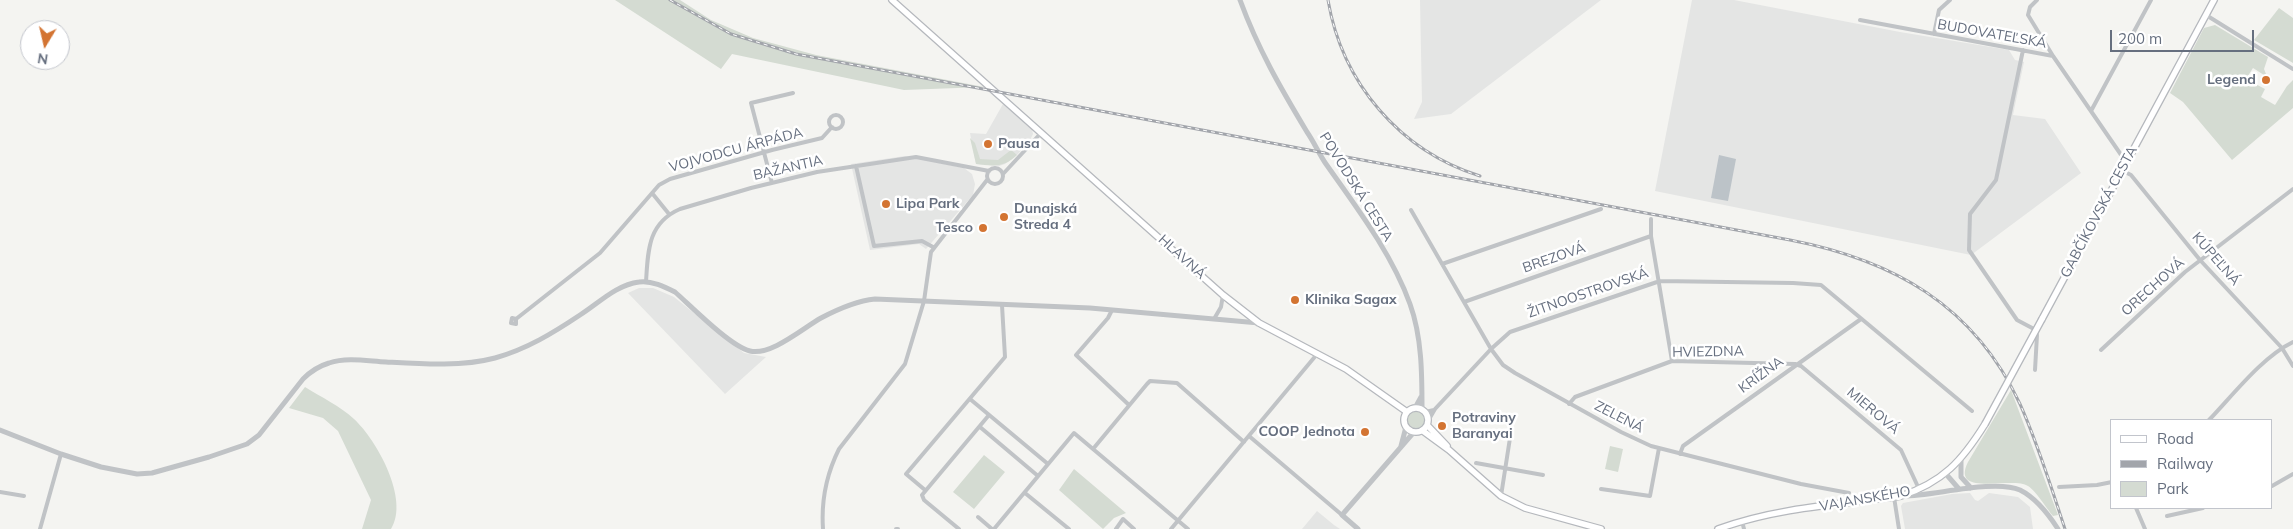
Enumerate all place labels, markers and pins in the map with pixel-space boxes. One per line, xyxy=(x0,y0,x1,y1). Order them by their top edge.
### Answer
place label: Legend xyxy=(2207,72,2256,88)
marker: Legend xyxy=(2260,74,2272,86)
place label: Pausa xyxy=(998,136,1040,152)
marker: Pausa xyxy=(982,138,994,150)
place label: Lipa Park xyxy=(896,196,960,212)
marker: Lipa Park xyxy=(880,198,892,210)
place label: Dunajská Streda 4 xyxy=(1014,201,1077,233)
marker: Dunajská Streda 4 xyxy=(998,211,1010,223)
place label: Tesco xyxy=(936,220,973,236)
marker: Tesco xyxy=(977,222,989,234)
place label: Klinika Sagax xyxy=(1305,292,1397,308)
marker: Klinika Sagax xyxy=(1289,294,1301,306)
place label: Potraviny Baranyai xyxy=(1452,410,1516,442)
marker: Potraviny Baranyai xyxy=(1436,420,1448,432)
place label: COOP Jednota xyxy=(1258,424,1355,440)
marker: COOP Jednota xyxy=(1359,426,1371,438)

